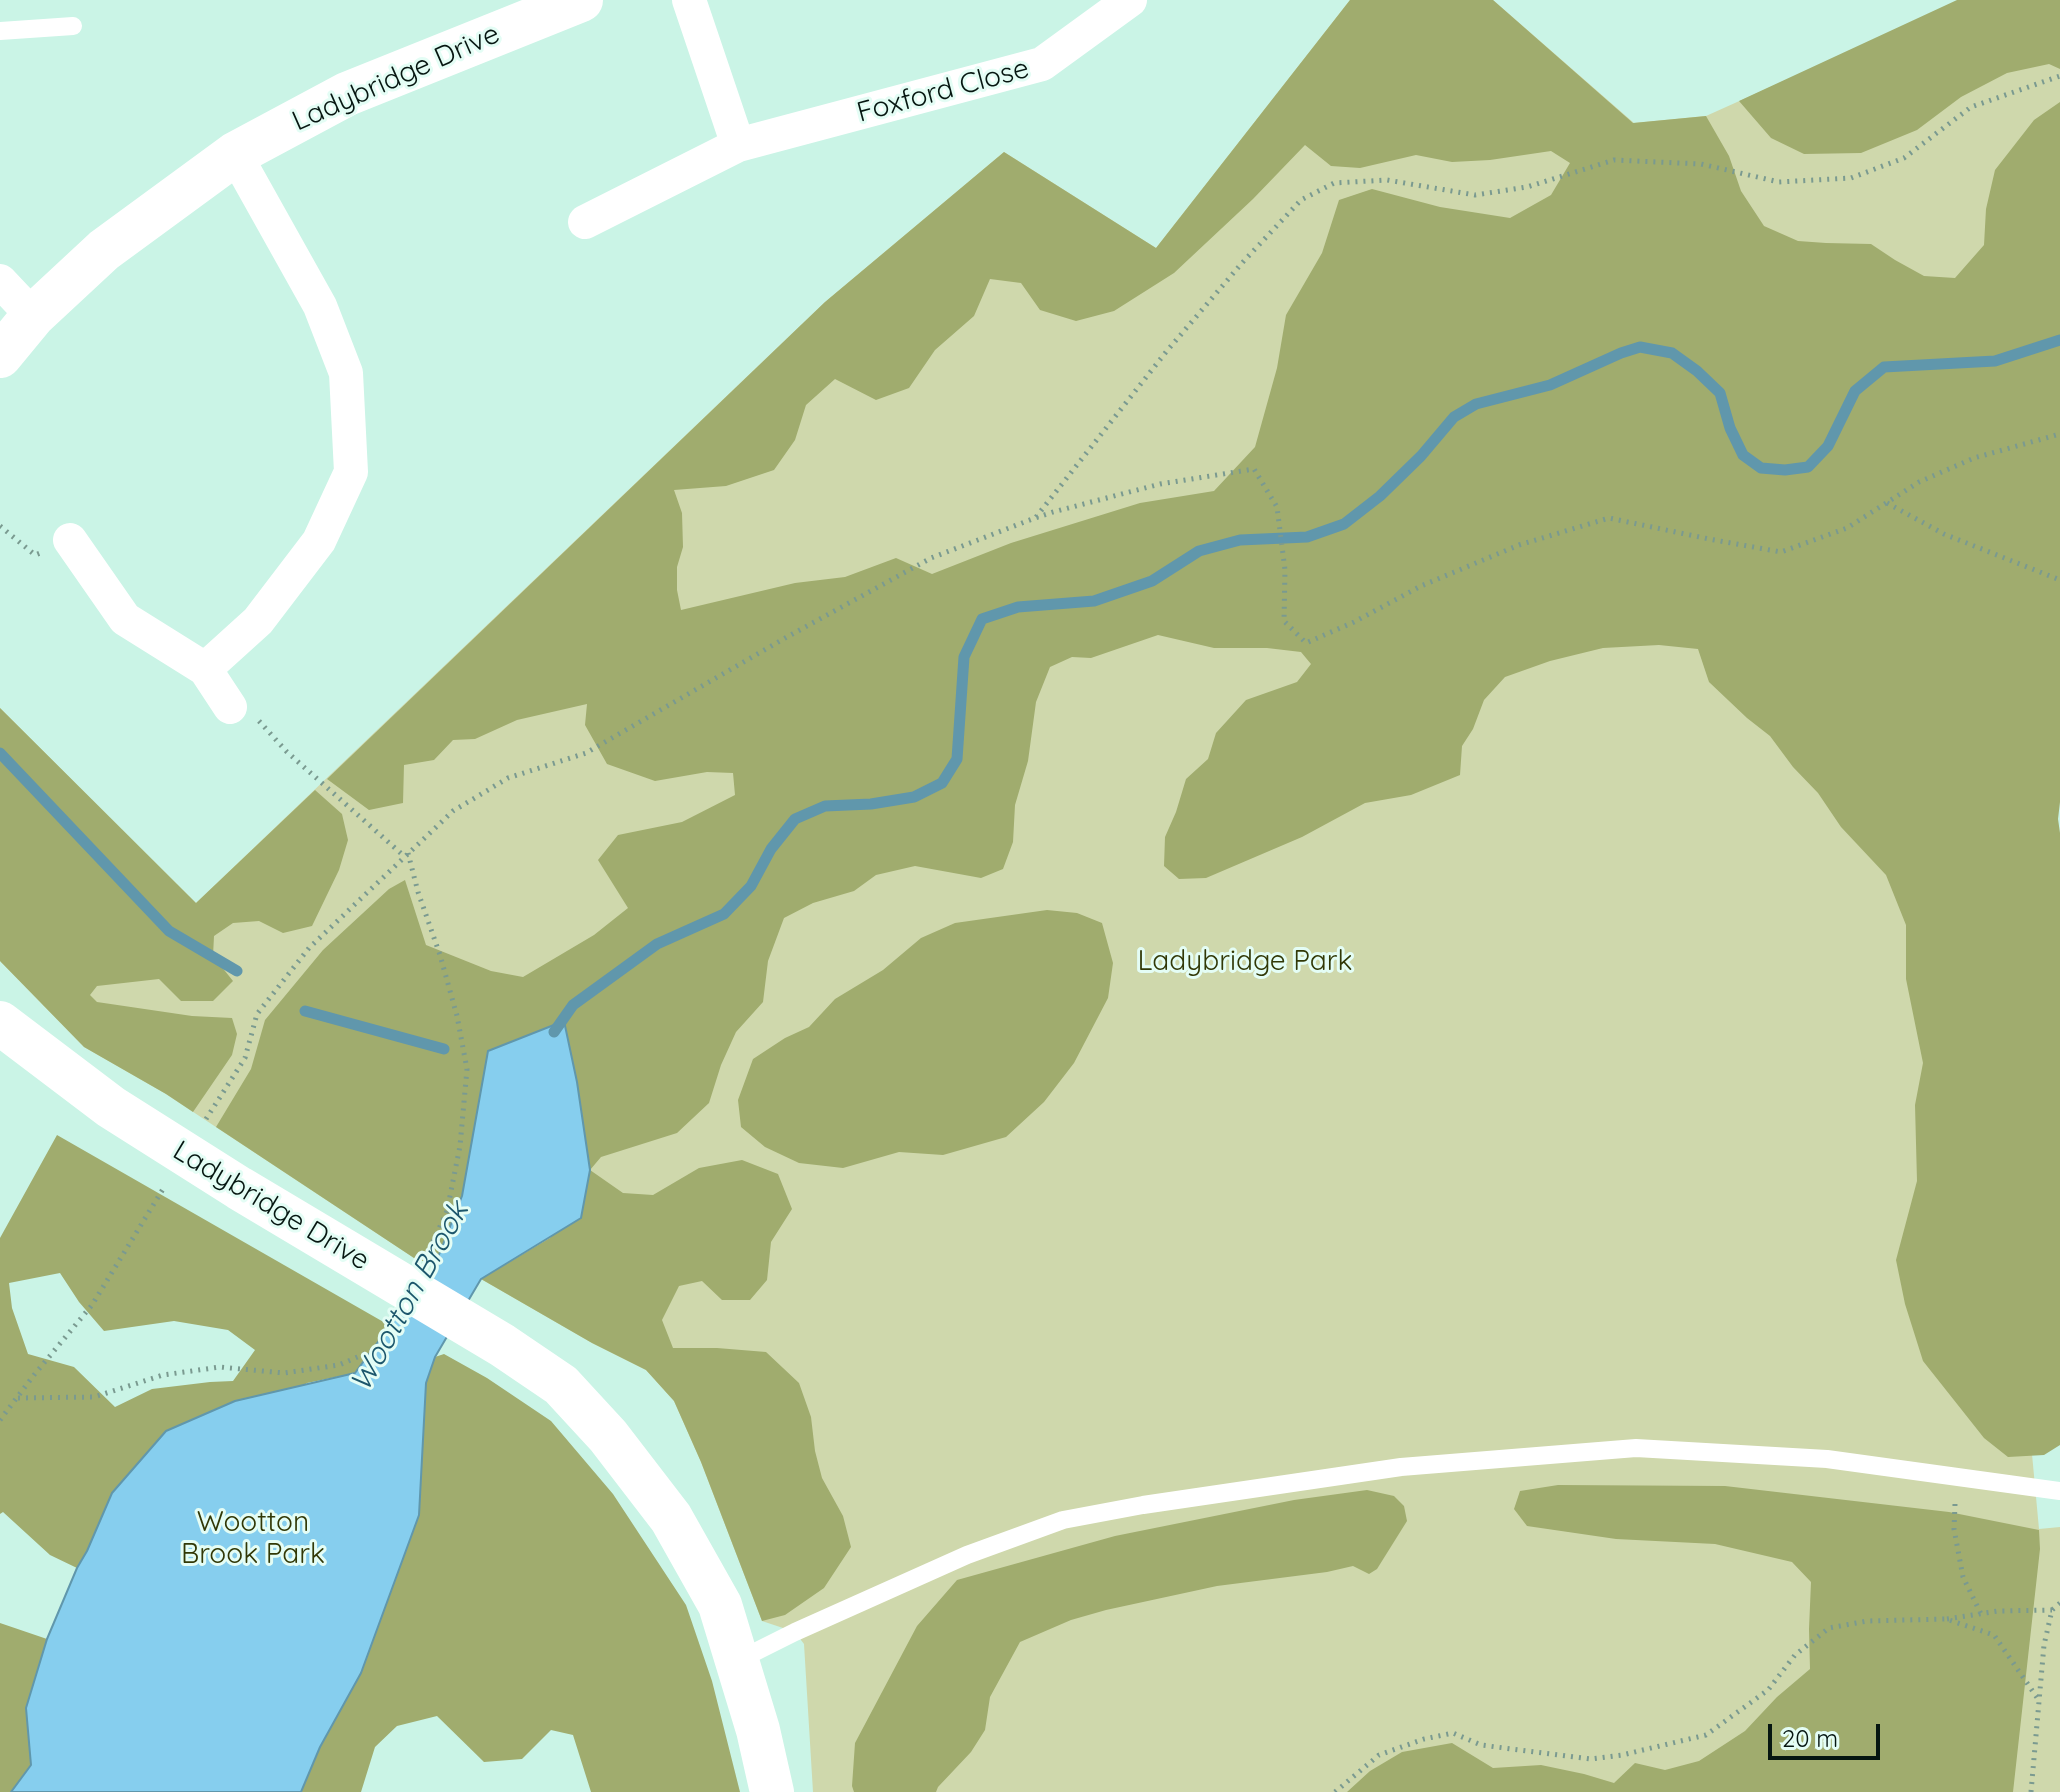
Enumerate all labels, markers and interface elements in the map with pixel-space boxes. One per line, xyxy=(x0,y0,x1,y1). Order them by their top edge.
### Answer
street label: Ladybridge Drive xyxy=(287,17,505,139)
street label: Foxford Close xyxy=(853,52,1033,130)
park label: Ladybridge Park xyxy=(1137,945,1353,979)
street label: Ladybridge Drive xyxy=(167,1134,375,1278)
water label: Wootton Brook xyxy=(343,1196,477,1398)
park label: Wootton Brook Park xyxy=(181,1506,325,1572)
scale bar xyxy=(1772,1708,1884,1758)
text: 20 m xyxy=(1782,1723,1838,1753)

